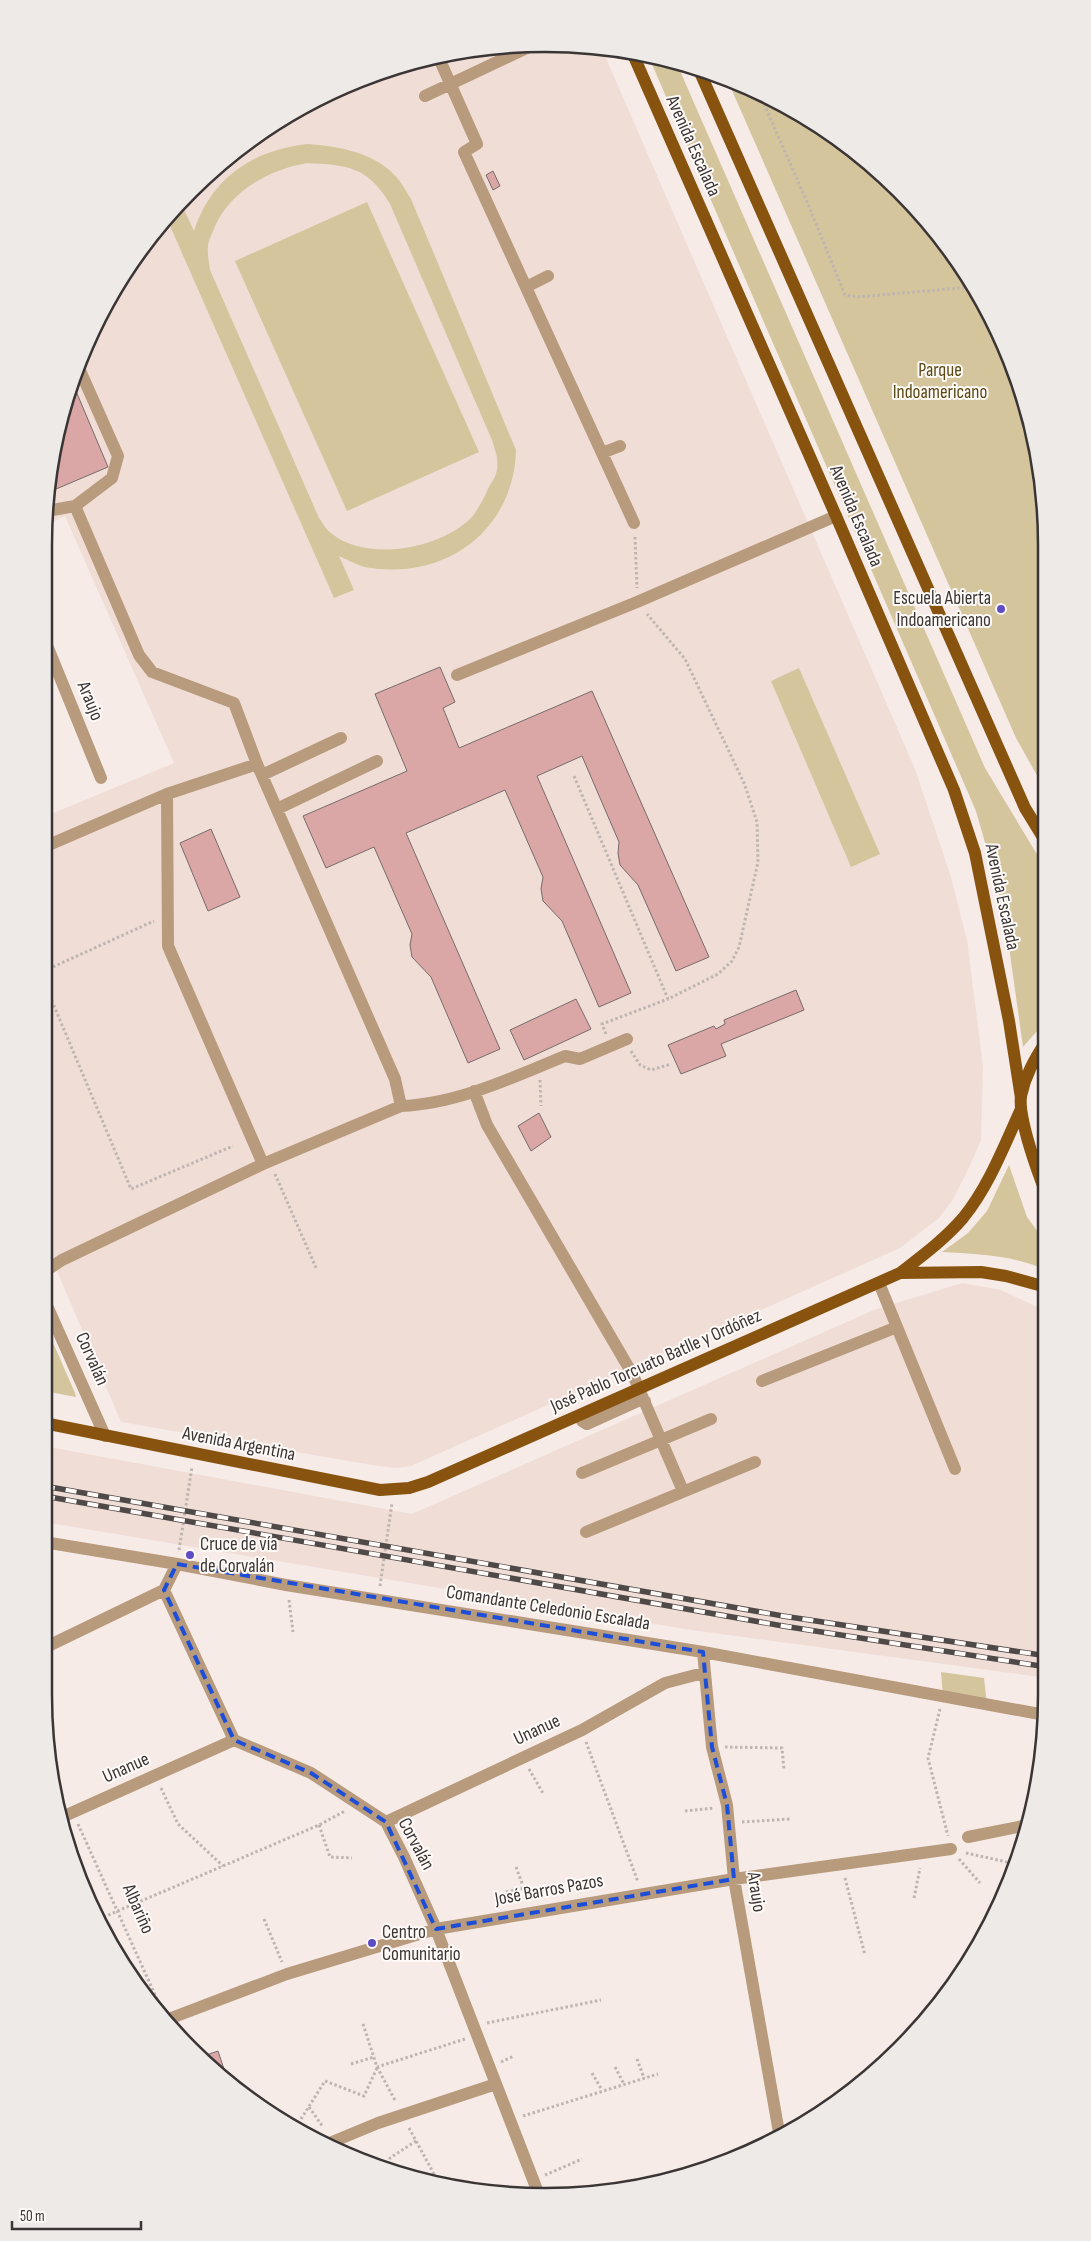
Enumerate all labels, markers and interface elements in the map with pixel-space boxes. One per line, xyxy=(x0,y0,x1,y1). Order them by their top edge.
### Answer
street label: Avenida Escalada xyxy=(660,91,725,200)
park label: Parque Indoamericano xyxy=(893,359,987,404)
street label: Avenida Escalada xyxy=(824,461,888,570)
place label: Escuela Abierta Indoamericano xyxy=(893,587,991,632)
marker: Escuela Abierta Indoamericano xyxy=(995,603,1007,615)
street label: Araujo xyxy=(71,677,108,724)
street label: Avenida Escalada xyxy=(979,841,1024,952)
street label: José Pablo Torcuato Batlle y Ordóñez xyxy=(546,1304,765,1418)
street label: Corvalán xyxy=(70,1329,114,1389)
street label: Avenida Argentina xyxy=(180,1422,297,1466)
place label: Cruce de vía de Corvalán xyxy=(200,1533,278,1578)
marker: Cruce de vía de Corvalán xyxy=(184,1549,196,1561)
street label: Comandante Celedonio Escalada xyxy=(444,1581,652,1635)
street label: Unanue xyxy=(510,1709,564,1751)
street label: Unanue xyxy=(99,1748,153,1788)
street label: Corvalán xyxy=(393,1814,439,1874)
street label: José Barros Pazos xyxy=(492,1869,605,1911)
street label: Araujo xyxy=(741,1869,771,1914)
street label: Albariño xyxy=(116,1880,159,1937)
place label: Centro Comunitario xyxy=(382,1921,461,1966)
marker: Centro Comunitario xyxy=(366,1937,378,1949)
scale bar xyxy=(12,2198,141,2230)
text: 50 m xyxy=(20,2207,45,2226)

